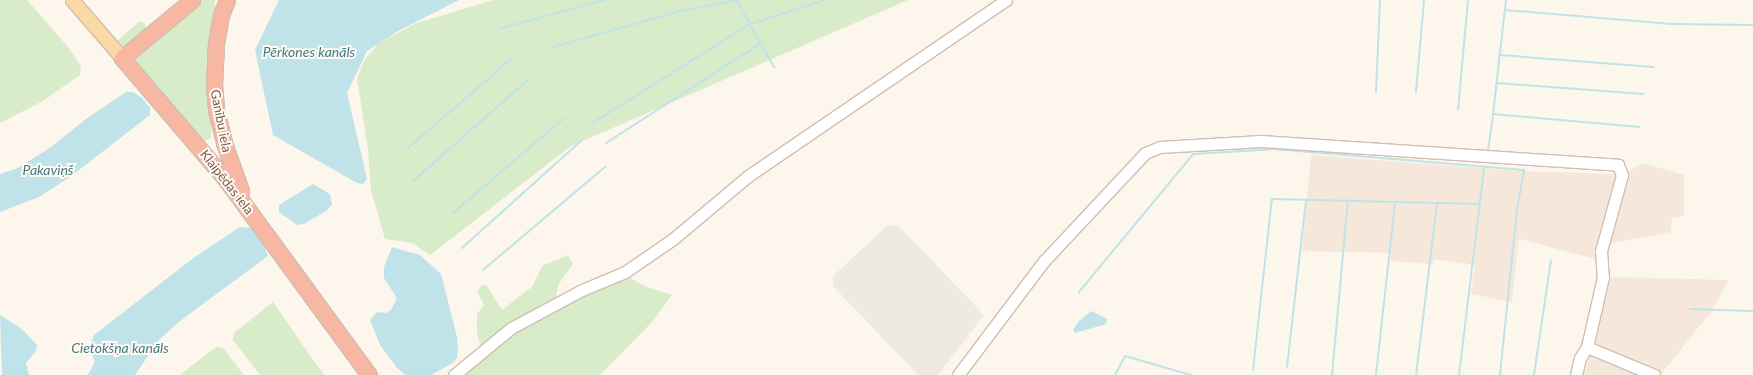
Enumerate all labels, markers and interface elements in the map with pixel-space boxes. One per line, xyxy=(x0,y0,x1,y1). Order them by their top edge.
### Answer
water label: Pērkones kanāls xyxy=(263,44,355,60)
street label: Ganību iela xyxy=(207,88,235,154)
street label: Klaipēdas iela xyxy=(197,147,257,217)
water label: Pakaviņš xyxy=(23,162,73,178)
water label: Cietokšņa kanāls xyxy=(71,340,169,356)

